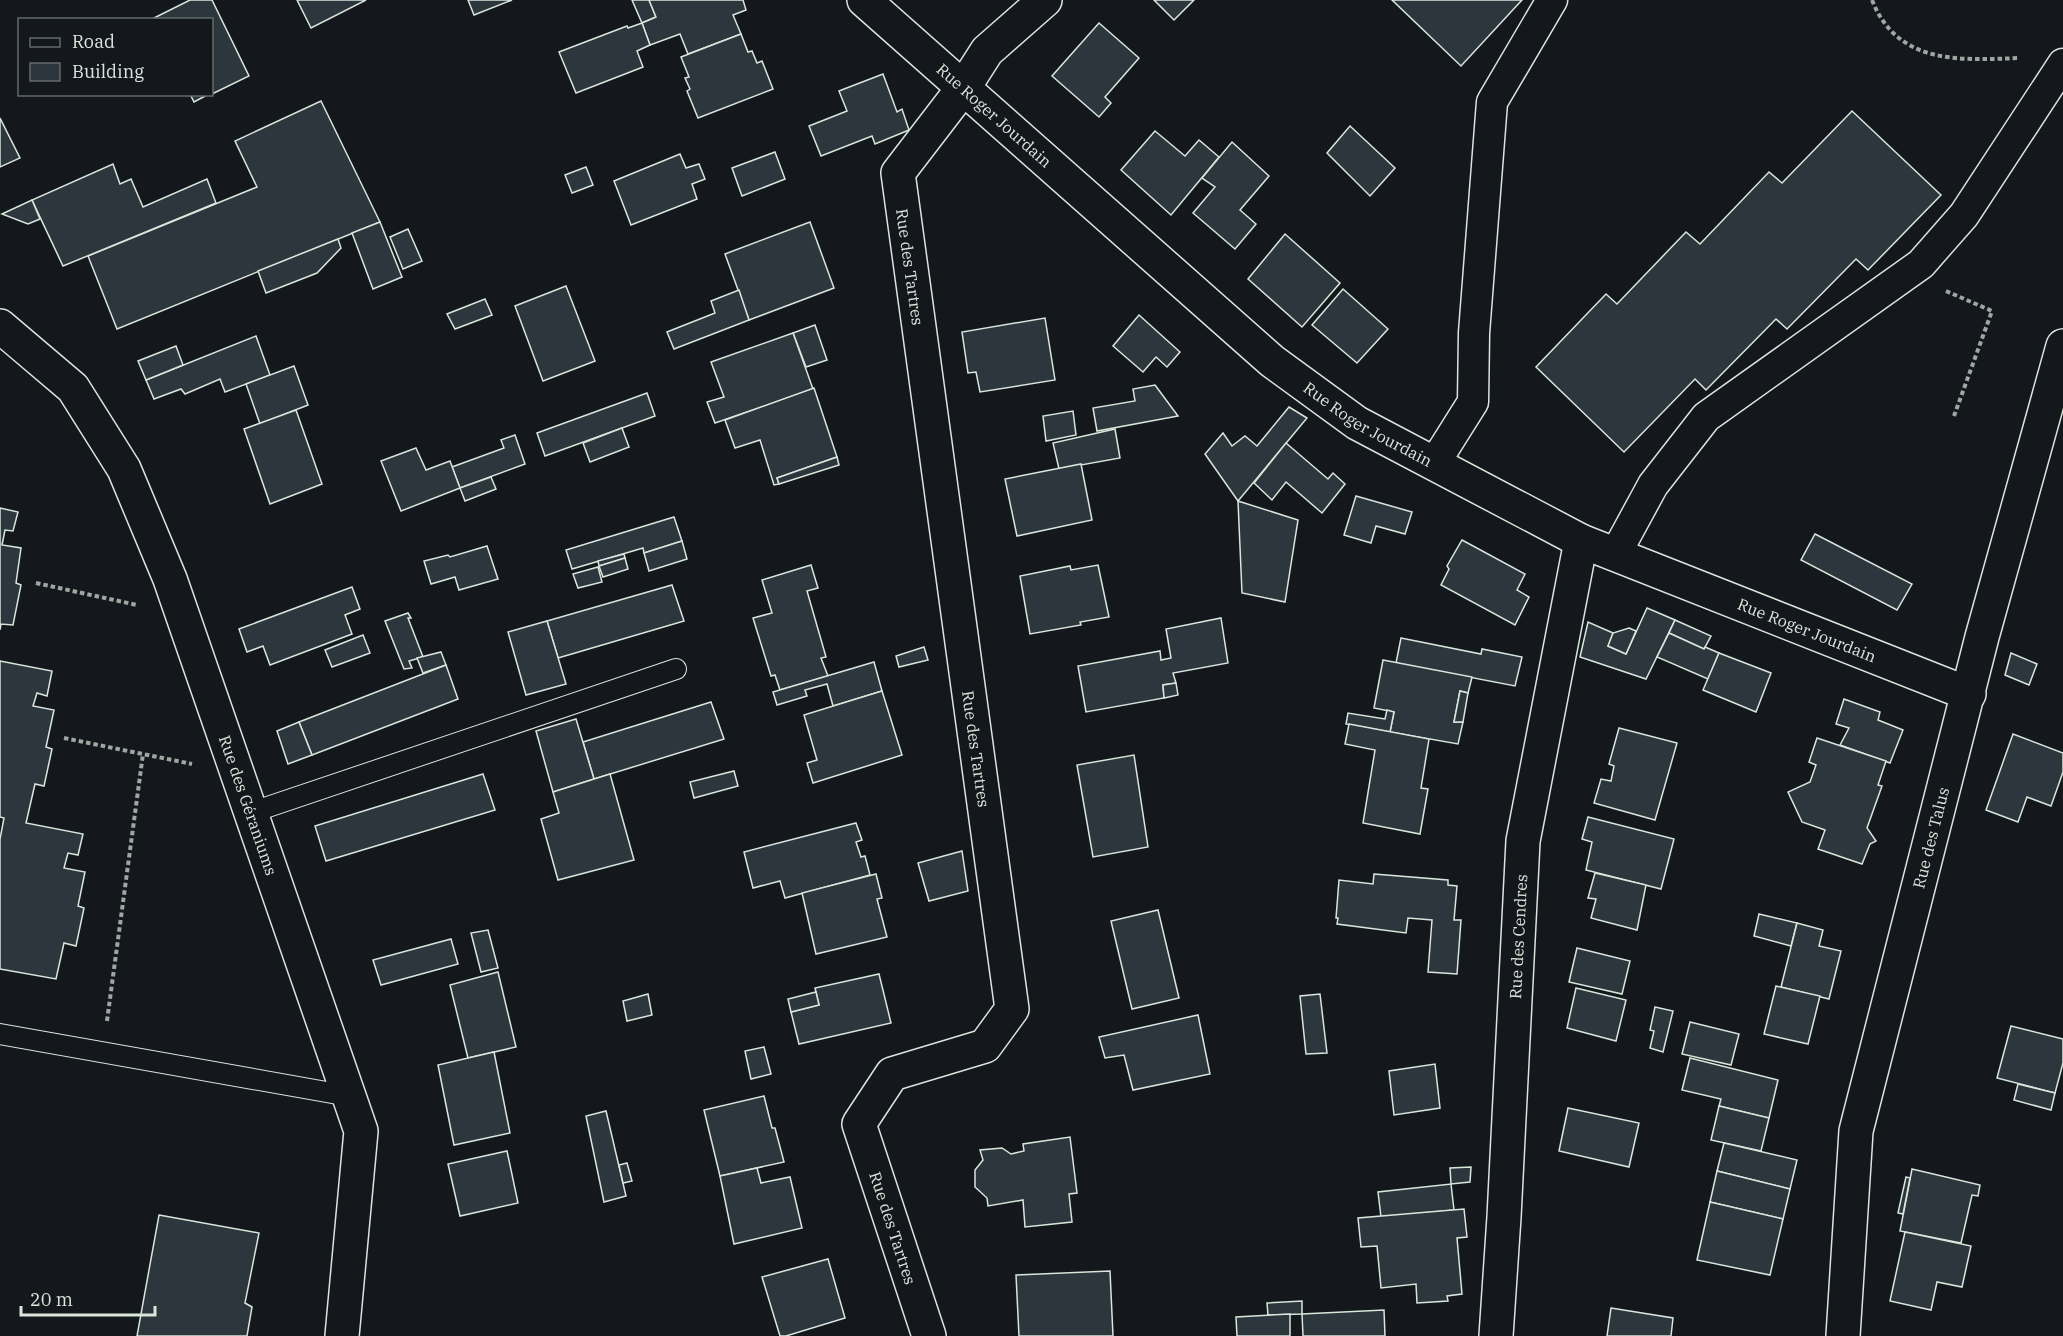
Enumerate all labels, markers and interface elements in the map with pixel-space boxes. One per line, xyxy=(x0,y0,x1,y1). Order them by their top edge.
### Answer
legend xyxy=(18,18,213,96)
text: Road xyxy=(72,30,115,53)
street label: Rue Roger Jourdain xyxy=(932,59,1056,172)
text: Building xyxy=(72,60,144,83)
street label: Rue des Tartres xyxy=(892,207,928,327)
street label: Rue Roger Jourdain xyxy=(1300,377,1436,471)
street label: Rue Roger Jourdain xyxy=(1735,594,1879,666)
street label: Rue des Tartres xyxy=(958,689,994,809)
street label: Rue des Géraniums xyxy=(215,732,282,878)
street label: Rue des Talus xyxy=(1908,785,1953,891)
street label: Rue des Cendres xyxy=(1505,874,1531,1000)
street label: Rue des Tartres xyxy=(865,1169,921,1287)
scale bar xyxy=(21,1279,154,1317)
text: 20 m xyxy=(30,1288,73,1311)

